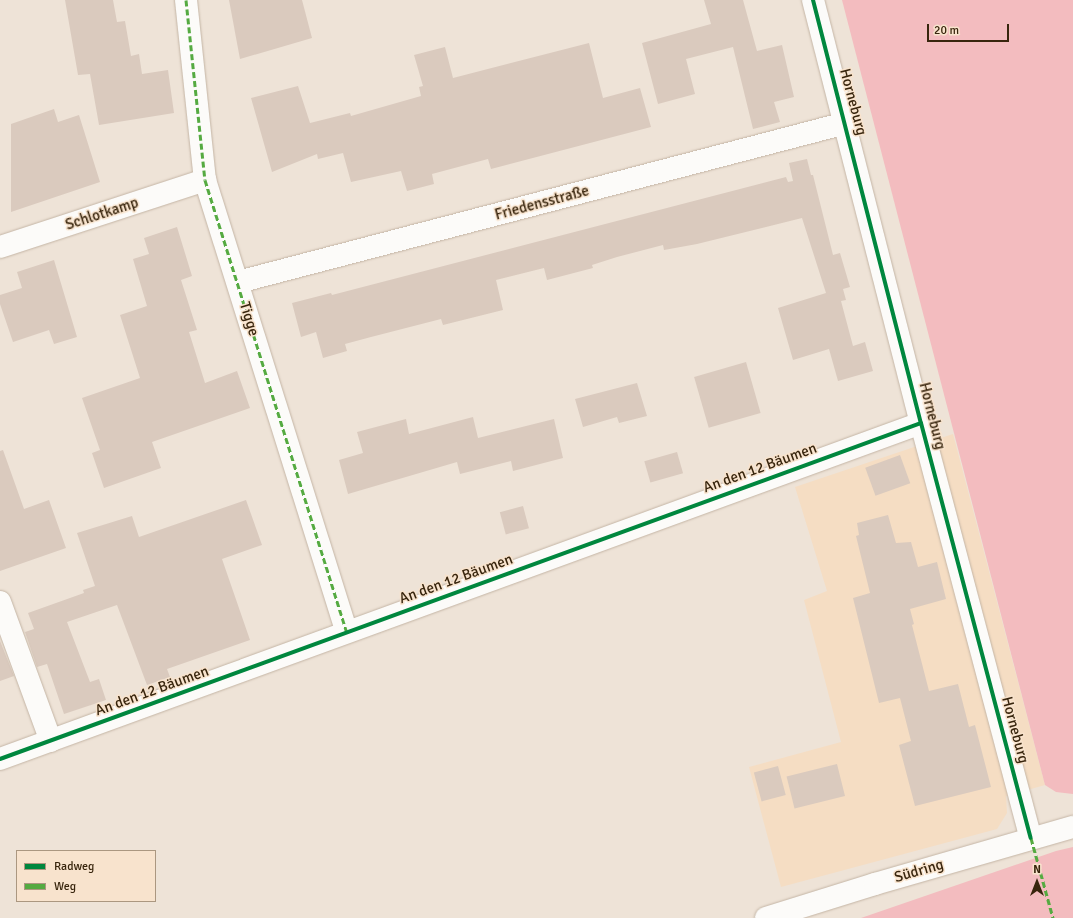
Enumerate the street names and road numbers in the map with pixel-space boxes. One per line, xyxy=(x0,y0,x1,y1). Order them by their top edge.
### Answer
street label: Horneburg xyxy=(835,67,871,137)
street label: Friedensstraße xyxy=(493,182,591,224)
street label: Schlotkamp xyxy=(63,194,141,234)
street label: Tigge xyxy=(235,300,263,338)
street label: Horneburg xyxy=(915,381,949,451)
street label: An den 12 Bäumen xyxy=(701,439,819,497)
street label: An den 12 Bäumen xyxy=(397,550,515,608)
street label: An den 12 Bäumen xyxy=(93,662,211,720)
street label: Horneburg xyxy=(997,695,1033,765)
street label: Südring xyxy=(892,855,946,887)

